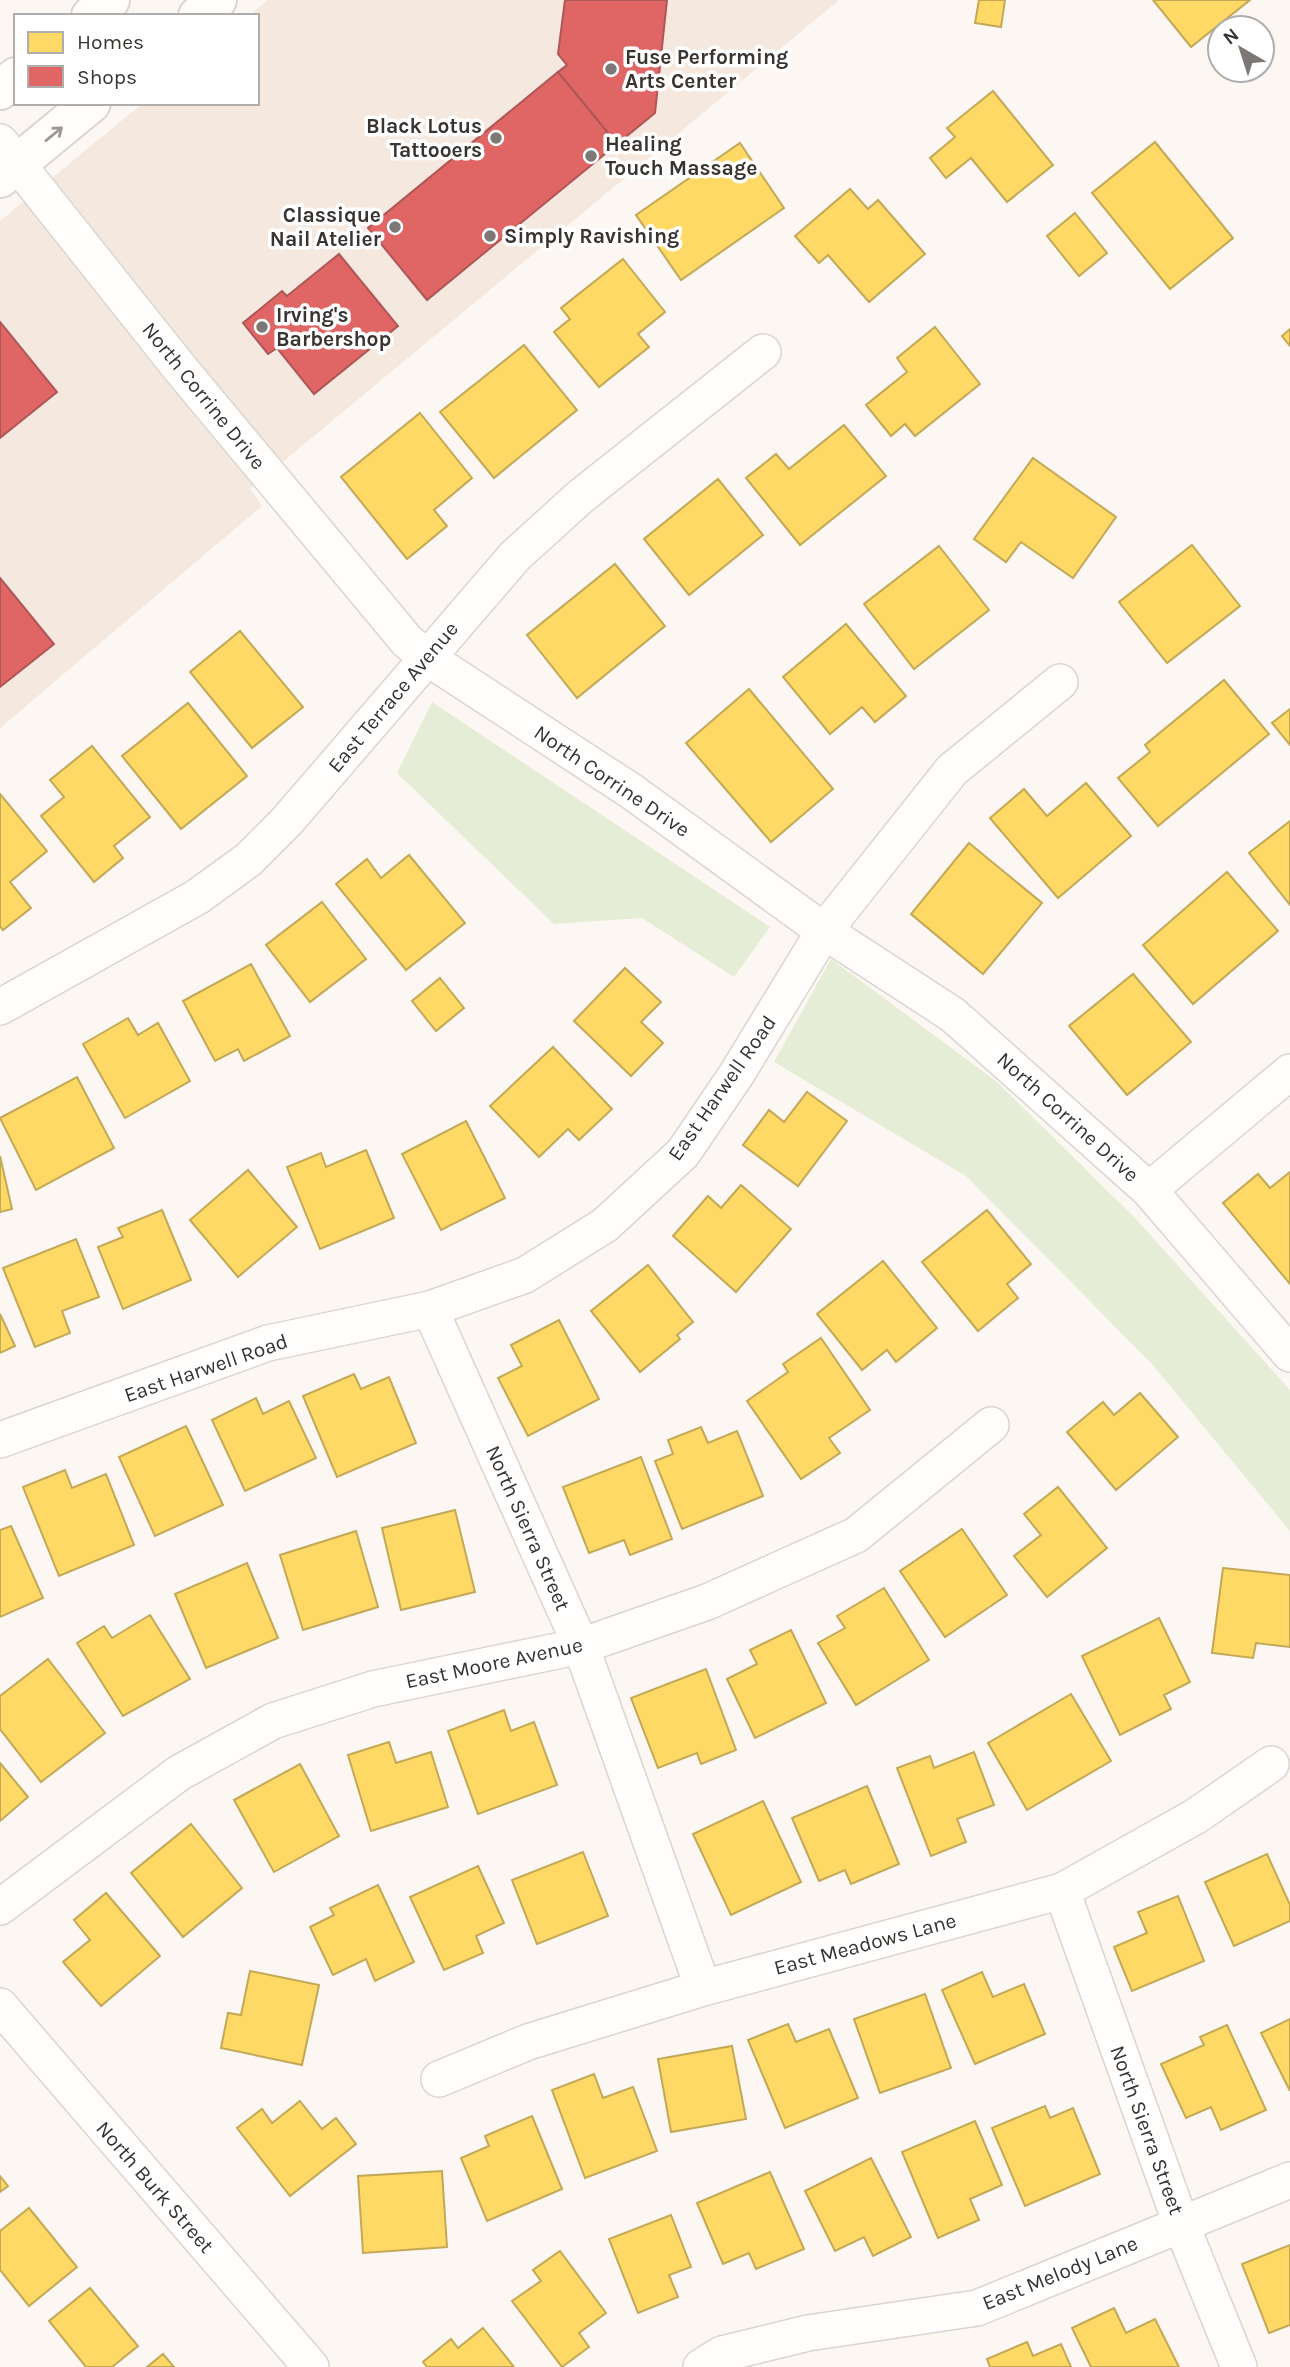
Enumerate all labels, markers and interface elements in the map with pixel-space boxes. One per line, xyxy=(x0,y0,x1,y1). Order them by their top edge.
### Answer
legend xyxy=(14,14,259,105)
north arrow xyxy=(1206,14,1276,84)
text: N xyxy=(1219,24,1243,49)
text: Homes xyxy=(77,30,144,54)
place label: Fuse Performing Arts Center xyxy=(625,45,788,93)
marker: Fuse Performing Arts Center xyxy=(603,61,619,77)
text: Shops xyxy=(77,65,137,89)
place label: Black Lotus Tattooers xyxy=(366,114,482,162)
one-way arrow xyxy=(45,126,63,141)
marker: Black Lotus Tattooers xyxy=(488,130,504,146)
place label: Healing Touch Massage xyxy=(605,132,757,180)
marker: Healing Touch Massage xyxy=(583,148,599,164)
place label: Classique Nail Atelier xyxy=(270,203,382,251)
marker: Classique Nail Atelier xyxy=(387,219,403,235)
place label: Simply Ravishing xyxy=(504,224,679,248)
marker: Simply Ravishing xyxy=(482,228,498,244)
place label: Irving's Barbershop xyxy=(276,303,391,351)
street label: North Corrine Drive xyxy=(137,318,271,474)
marker: Irving's Barbershop xyxy=(254,319,270,335)
street label: East Terrace Avenue xyxy=(323,617,463,777)
street label: North Corrine Drive xyxy=(530,720,694,842)
street label: East Harwell Road xyxy=(663,1011,781,1165)
street label: North Corrine Drive xyxy=(992,1047,1144,1187)
street label: East Harwell Road xyxy=(121,1329,291,1407)
street label: North Sierra Street xyxy=(481,1442,575,1614)
street label: East Moore Avenue xyxy=(403,1632,585,1694)
street label: East Meadows Lane xyxy=(771,1908,959,1980)
street label: North Sierra Street xyxy=(1105,2042,1189,2218)
street label: North Burk Street xyxy=(91,2116,219,2258)
street label: East Melody Lane xyxy=(979,2231,1141,2315)

